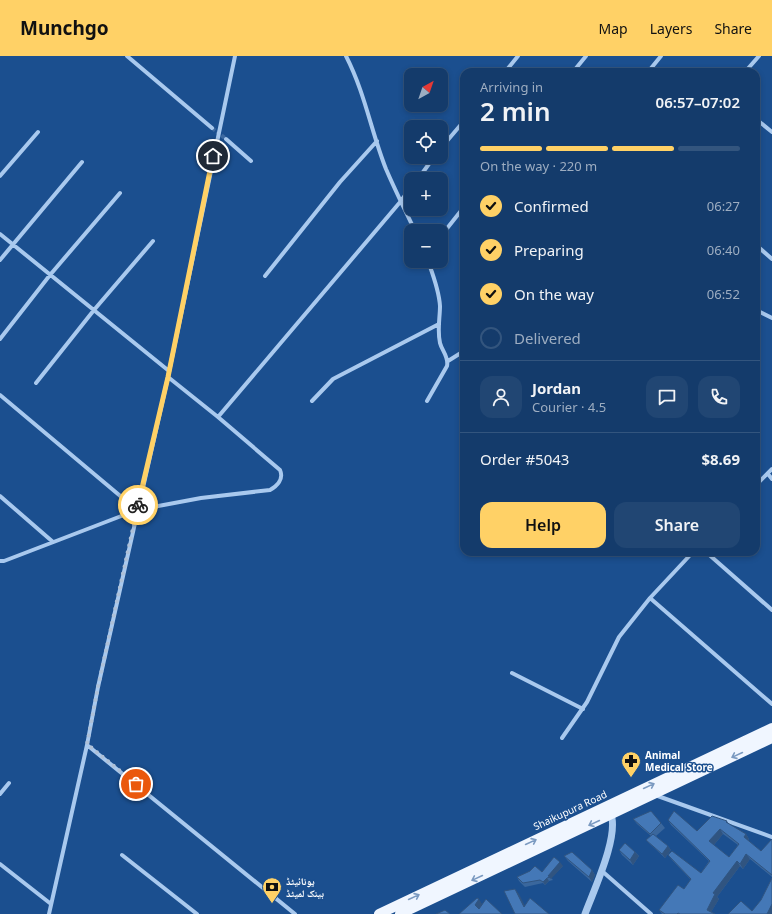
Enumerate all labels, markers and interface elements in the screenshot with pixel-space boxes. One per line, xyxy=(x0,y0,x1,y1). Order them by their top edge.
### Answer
text: Munchgo xyxy=(20,15,109,41)
text: Map xyxy=(599,19,628,38)
text: Layers xyxy=(650,19,692,38)
text: Share xyxy=(714,19,752,38)
north arrow xyxy=(404,68,448,112)
map controls xyxy=(404,68,448,268)
text: Arriving in xyxy=(480,78,543,96)
text: 06:57–07:02 xyxy=(656,92,740,112)
text: 2 min xyxy=(480,93,551,129)
button: locate xyxy=(404,120,448,164)
pin xyxy=(196,139,230,173)
icon: home xyxy=(202,145,224,167)
text: On the way · 220 m xyxy=(480,157,597,175)
button: + xyxy=(404,172,448,216)
icon: check xyxy=(480,195,502,217)
text: Confirmed xyxy=(514,196,589,216)
text: 06:27 xyxy=(707,197,740,215)
button: − xyxy=(404,224,448,268)
icon: check xyxy=(480,239,502,261)
text: Preparing xyxy=(514,240,584,260)
text: 06:40 xyxy=(707,241,740,259)
icon: check xyxy=(480,283,502,305)
text: On the way xyxy=(514,284,594,304)
text: 06:52 xyxy=(707,285,740,303)
text: Delivered xyxy=(514,328,581,348)
button: person xyxy=(480,376,522,418)
button: chat xyxy=(646,376,688,418)
button: phone xyxy=(698,376,740,418)
text: Jordan xyxy=(532,378,581,398)
text: Courier · 4.5 xyxy=(532,398,606,416)
text: Order #5043 xyxy=(480,449,569,469)
text: $8.69 xyxy=(701,449,740,469)
courier xyxy=(118,485,158,525)
icon: bike xyxy=(127,494,149,516)
button: Help xyxy=(480,502,606,548)
button: Share xyxy=(614,502,740,548)
place label: Animal Medical Store xyxy=(645,748,713,774)
pharmacy icon: Animal Medical Store xyxy=(620,750,642,778)
one-way arrow xyxy=(731,752,743,759)
pin xyxy=(119,767,153,801)
icon: bag xyxy=(125,773,147,795)
one-way arrow xyxy=(642,782,654,789)
street label: Shaikupura Road xyxy=(531,787,609,833)
one-way arrow xyxy=(589,820,601,827)
one-way arrow xyxy=(525,838,537,845)
place label: یونائیٹڈ بینک لمیٹڈ xyxy=(286,874,324,900)
one-way arrow xyxy=(471,875,483,882)
bank icon: یونائیٹڈ بینک لمیٹڈ xyxy=(261,876,283,904)
one-way arrow xyxy=(408,893,420,900)

